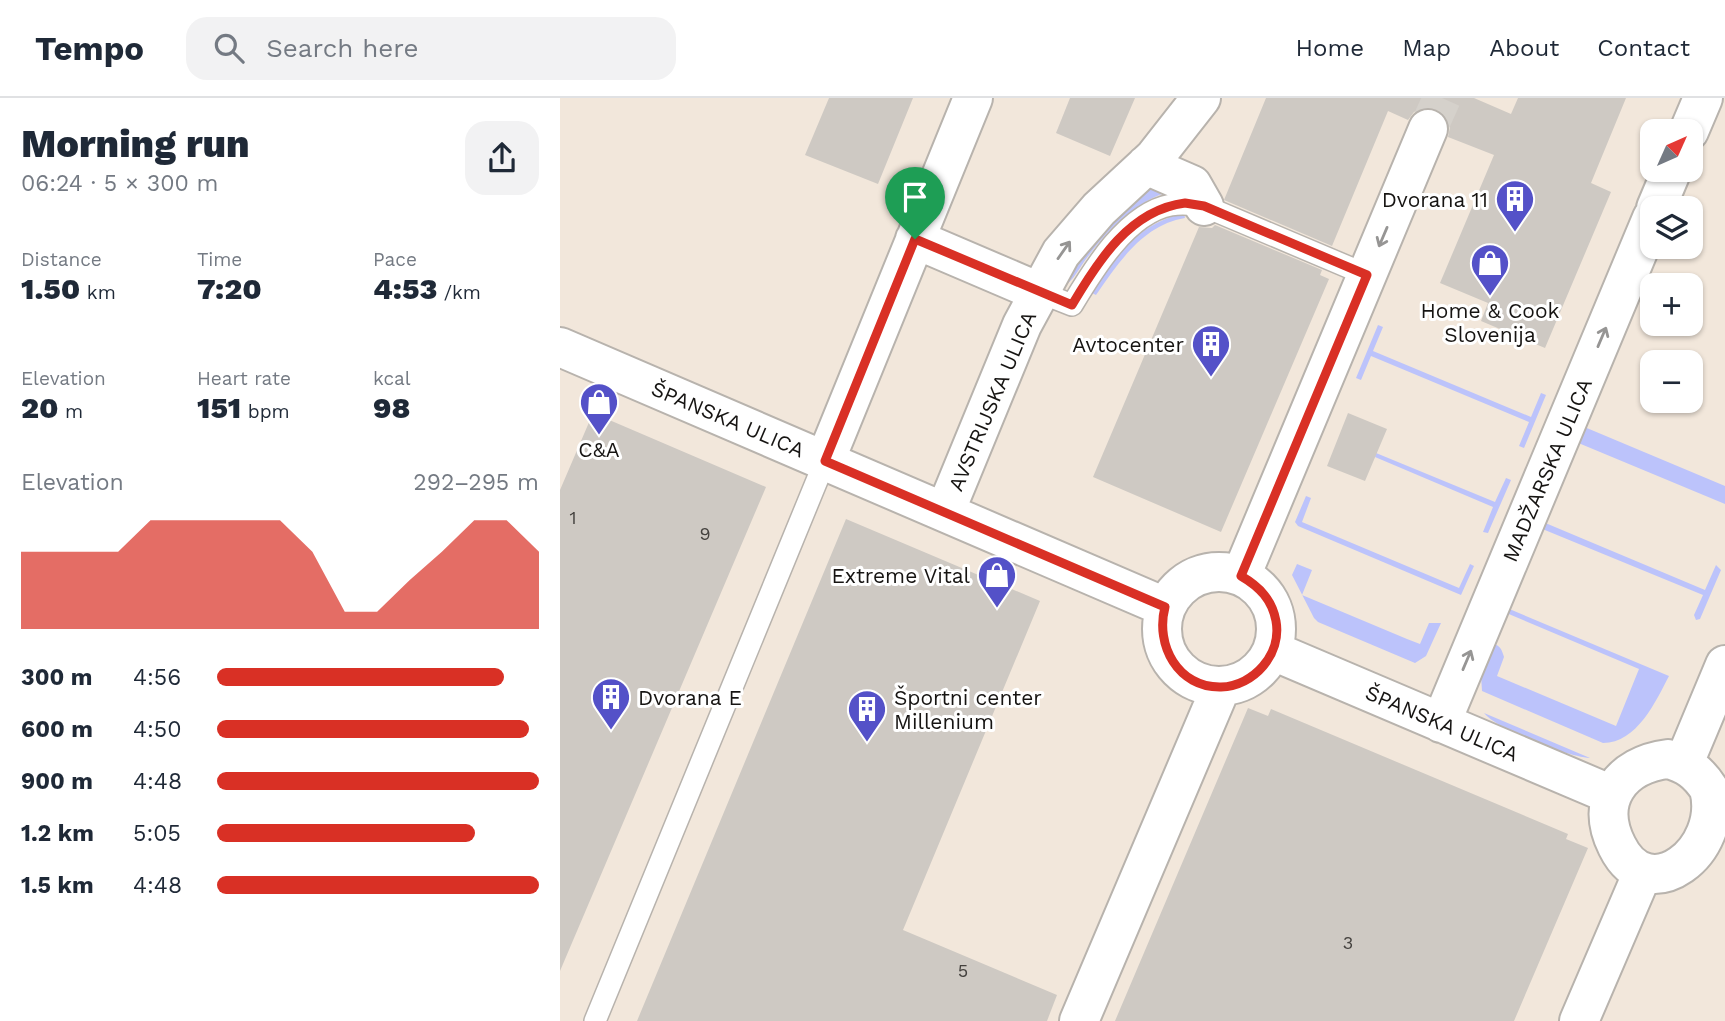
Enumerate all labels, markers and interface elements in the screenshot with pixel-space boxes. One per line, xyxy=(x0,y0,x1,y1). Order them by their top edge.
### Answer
search box xyxy=(186,17,676,80)
text: Tempo xyxy=(35,29,144,68)
icon: search xyxy=(210,29,248,67)
text: Search here xyxy=(266,33,419,63)
text: Home xyxy=(1296,34,1364,62)
text: Map xyxy=(1402,34,1451,62)
text: About xyxy=(1489,34,1559,62)
text: Contact xyxy=(1597,34,1690,62)
north arrow xyxy=(1640,119,1703,182)
map controls xyxy=(1640,119,1703,413)
button: share xyxy=(465,121,539,195)
text: Morning run xyxy=(21,122,250,166)
pin xyxy=(885,167,945,239)
text: 06:24 · 5 × 300 m xyxy=(21,170,219,197)
icon: arrive xyxy=(896,178,934,216)
building icon: Dvorana 11 xyxy=(1494,178,1536,233)
place label: Dvorana 11 xyxy=(1382,187,1488,212)
button: layers xyxy=(1640,196,1703,259)
one-way arrow xyxy=(1376,226,1389,247)
one-way arrow xyxy=(1057,241,1071,260)
shop icon: Home & Cook Slovenija xyxy=(1469,242,1511,297)
text: Distance xyxy=(21,248,102,271)
text: Time xyxy=(197,248,242,271)
text: Pace xyxy=(373,248,417,271)
text: 1.50 xyxy=(21,271,80,306)
text: 7:20 xyxy=(197,271,262,306)
text: 4:53 xyxy=(373,271,437,306)
button: + xyxy=(1640,273,1703,336)
text: km xyxy=(80,281,116,304)
text: /km xyxy=(437,281,481,304)
place label: Home & Cook Slovenija xyxy=(1421,298,1560,347)
street label: AVSTRIJSKA ULICA xyxy=(943,307,1041,495)
building icon: Avtocenter xyxy=(1190,323,1232,378)
one-way arrow xyxy=(1597,327,1610,348)
place label: Avtocenter xyxy=(1072,332,1184,357)
button: − xyxy=(1640,350,1703,413)
text: Elevation xyxy=(21,367,106,390)
text: Heart rate xyxy=(197,367,291,390)
text: kcal xyxy=(373,367,411,390)
street label: MADŽARSKA ULICA xyxy=(1497,374,1597,566)
street label: ŠPANSKA ULICA xyxy=(648,375,808,463)
shop icon: C&A xyxy=(578,381,620,436)
text: 20 xyxy=(21,390,59,425)
text: 151 xyxy=(197,390,241,425)
text: 98 xyxy=(373,390,410,425)
text: m xyxy=(59,400,83,423)
text: bpm xyxy=(241,400,290,423)
place label: C&A xyxy=(578,437,620,462)
text: Elevation xyxy=(21,469,124,496)
text: 292–295 m xyxy=(413,469,539,496)
house number: 1 xyxy=(569,507,577,528)
house number: 9 xyxy=(699,523,711,544)
shop icon: Extreme Vital xyxy=(976,554,1018,609)
place label: Extreme Vital xyxy=(831,563,971,588)
one-way arrow xyxy=(1462,650,1475,671)
text: 300 m xyxy=(21,664,92,691)
text: 4:56 xyxy=(133,664,181,691)
building icon: Dvorana E xyxy=(590,676,632,731)
street label: ŠPANSKA ULICA xyxy=(1362,679,1522,767)
place label: Dvorana E xyxy=(638,685,742,710)
place label: Športni center Millenium xyxy=(894,685,1042,734)
building icon: Športni center Millenium xyxy=(846,688,888,743)
text: 600 m xyxy=(21,716,93,743)
text: 4:50 xyxy=(133,716,182,743)
text: 900 m xyxy=(21,768,93,795)
text: 4:48 xyxy=(133,768,182,795)
text: 1.2 km xyxy=(21,820,94,847)
text: 5:05 xyxy=(133,820,181,847)
text: 1.5 km xyxy=(21,872,94,899)
text: 4:48 xyxy=(133,872,182,899)
house number: 3 xyxy=(1343,932,1353,953)
house number: 5 xyxy=(958,960,968,981)

